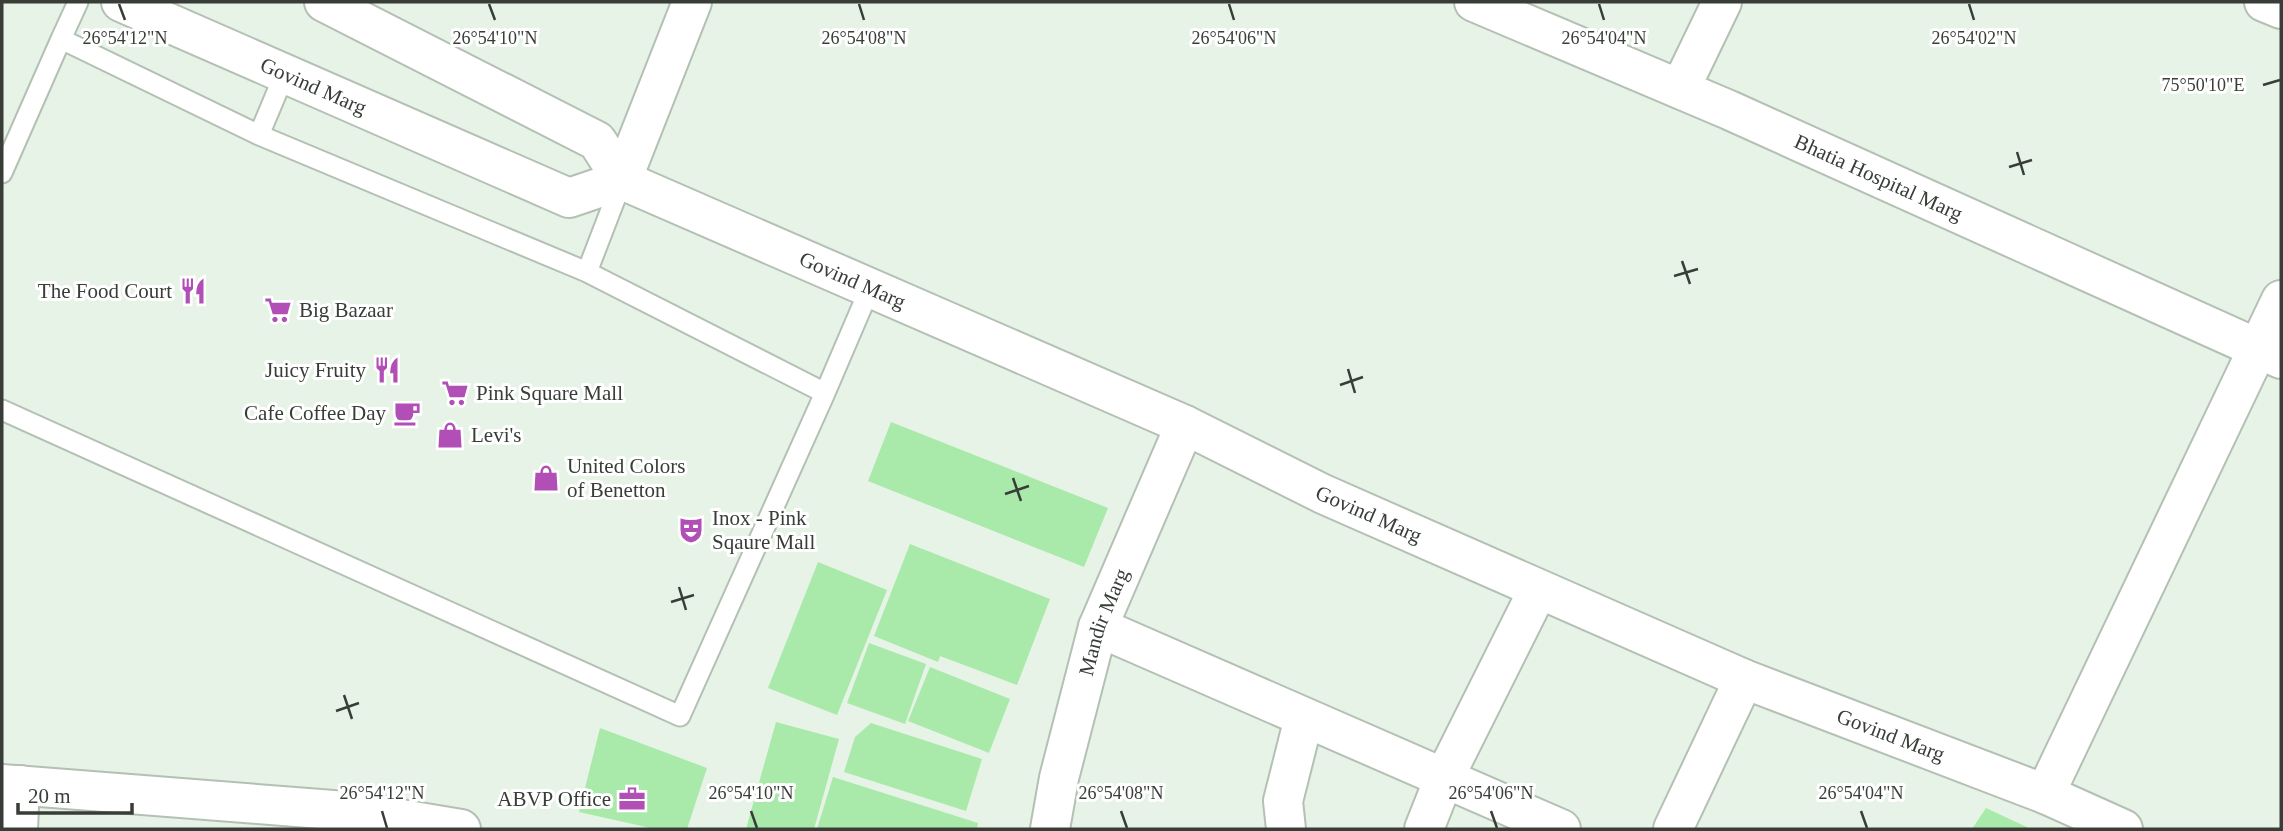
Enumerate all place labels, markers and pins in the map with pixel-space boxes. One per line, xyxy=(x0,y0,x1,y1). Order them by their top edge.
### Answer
restaurant icon: The Food Court xyxy=(178,276,208,306)
place label: The Food Court xyxy=(38,279,172,303)
supermarket icon: Big Bazaar xyxy=(263,295,293,325)
place label: Big Bazaar xyxy=(299,298,393,322)
restaurant icon: Juicy Fruity xyxy=(372,355,402,385)
place label: Juicy Fruity xyxy=(265,358,366,382)
supermarket icon: Pink Square Mall xyxy=(440,378,470,408)
place label: Pink Square Mall xyxy=(476,381,623,405)
cafe icon: Cafe Coffee Day xyxy=(392,398,422,428)
place label: Cafe Coffee Day xyxy=(244,401,386,425)
shop icon: Levi's xyxy=(435,420,465,450)
place label: Levi's xyxy=(471,423,521,447)
place label: United Colors of Benetton xyxy=(567,454,685,502)
shop icon: United Colors of Benetton xyxy=(531,463,561,493)
place label: Inox - Pink Sqaure Mall xyxy=(712,506,815,554)
theatre icon: Inox - Pink Sqaure Mall xyxy=(676,515,706,545)
office icon: ABVP Office xyxy=(617,784,647,814)
place label: ABVP Office xyxy=(497,787,611,811)

